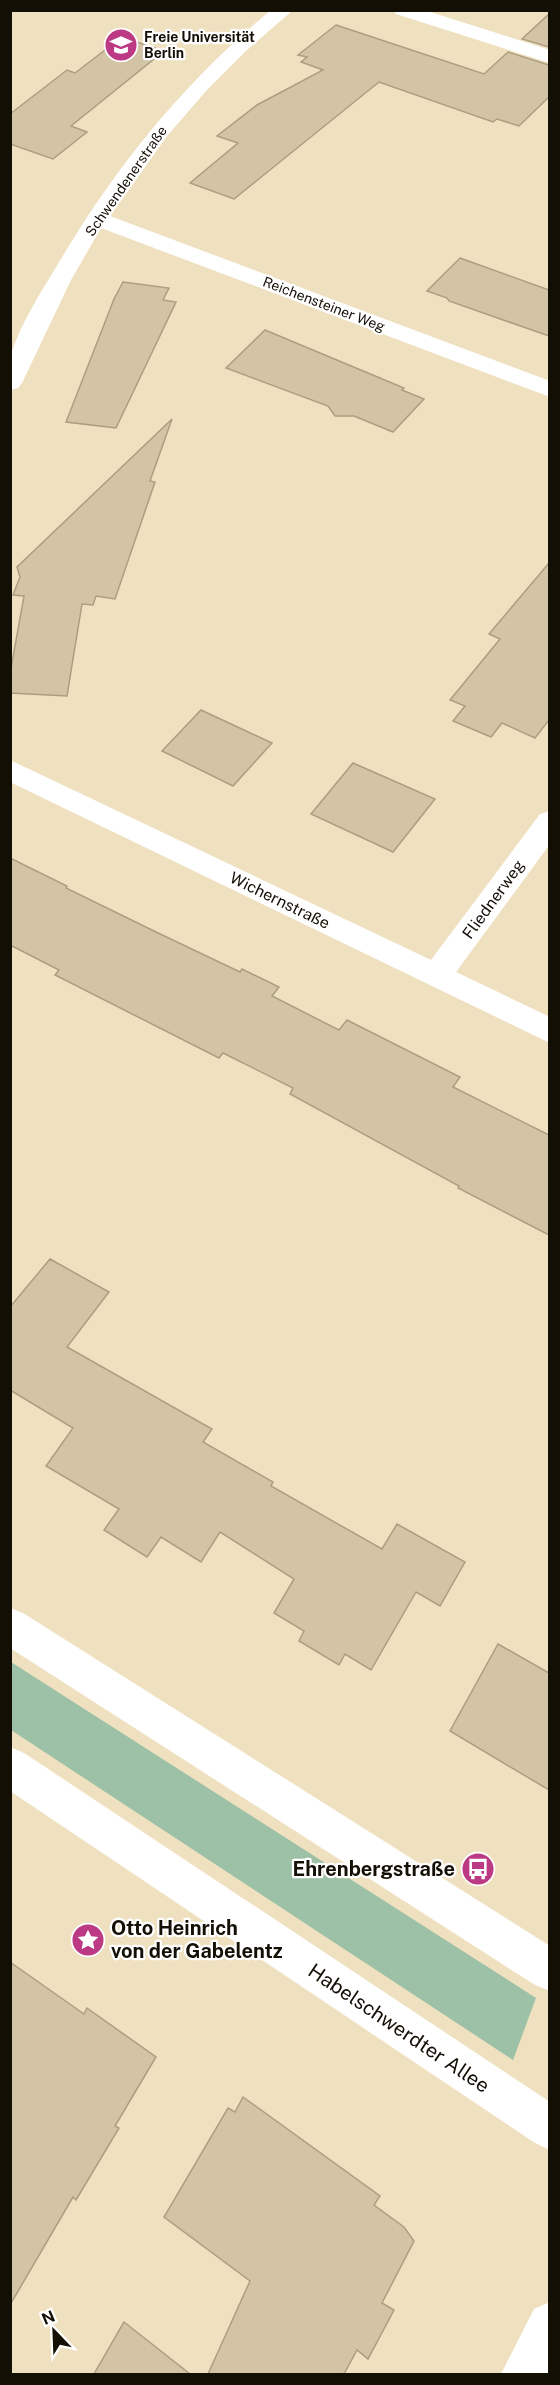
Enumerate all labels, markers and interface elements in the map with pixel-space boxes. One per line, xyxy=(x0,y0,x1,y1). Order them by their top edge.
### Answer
school or university icon: Freie Universität Berlin xyxy=(103,27,139,63)
place label: Freie Universität Berlin xyxy=(144,29,255,61)
street label: Schwendenerstraße xyxy=(82,123,170,239)
street label: Reichensteiner Weg xyxy=(261,273,388,335)
street label: Fliednerweg xyxy=(458,856,528,942)
street label: Wichernstraße xyxy=(227,868,333,933)
bus stop icon: Ehrenbergstraße xyxy=(460,1851,496,1887)
place label: Ehrenbergstraße xyxy=(293,1857,455,1881)
place label: Otto Heinrich von der Gabelentz xyxy=(111,1916,283,1963)
place icon: Otto Heinrich von der Gabelentz xyxy=(70,1922,106,1958)
street label: Habelschwerdter Allee xyxy=(304,1958,494,2098)
north arrow xyxy=(24,2301,84,2361)
text: N xyxy=(39,2306,58,2329)

